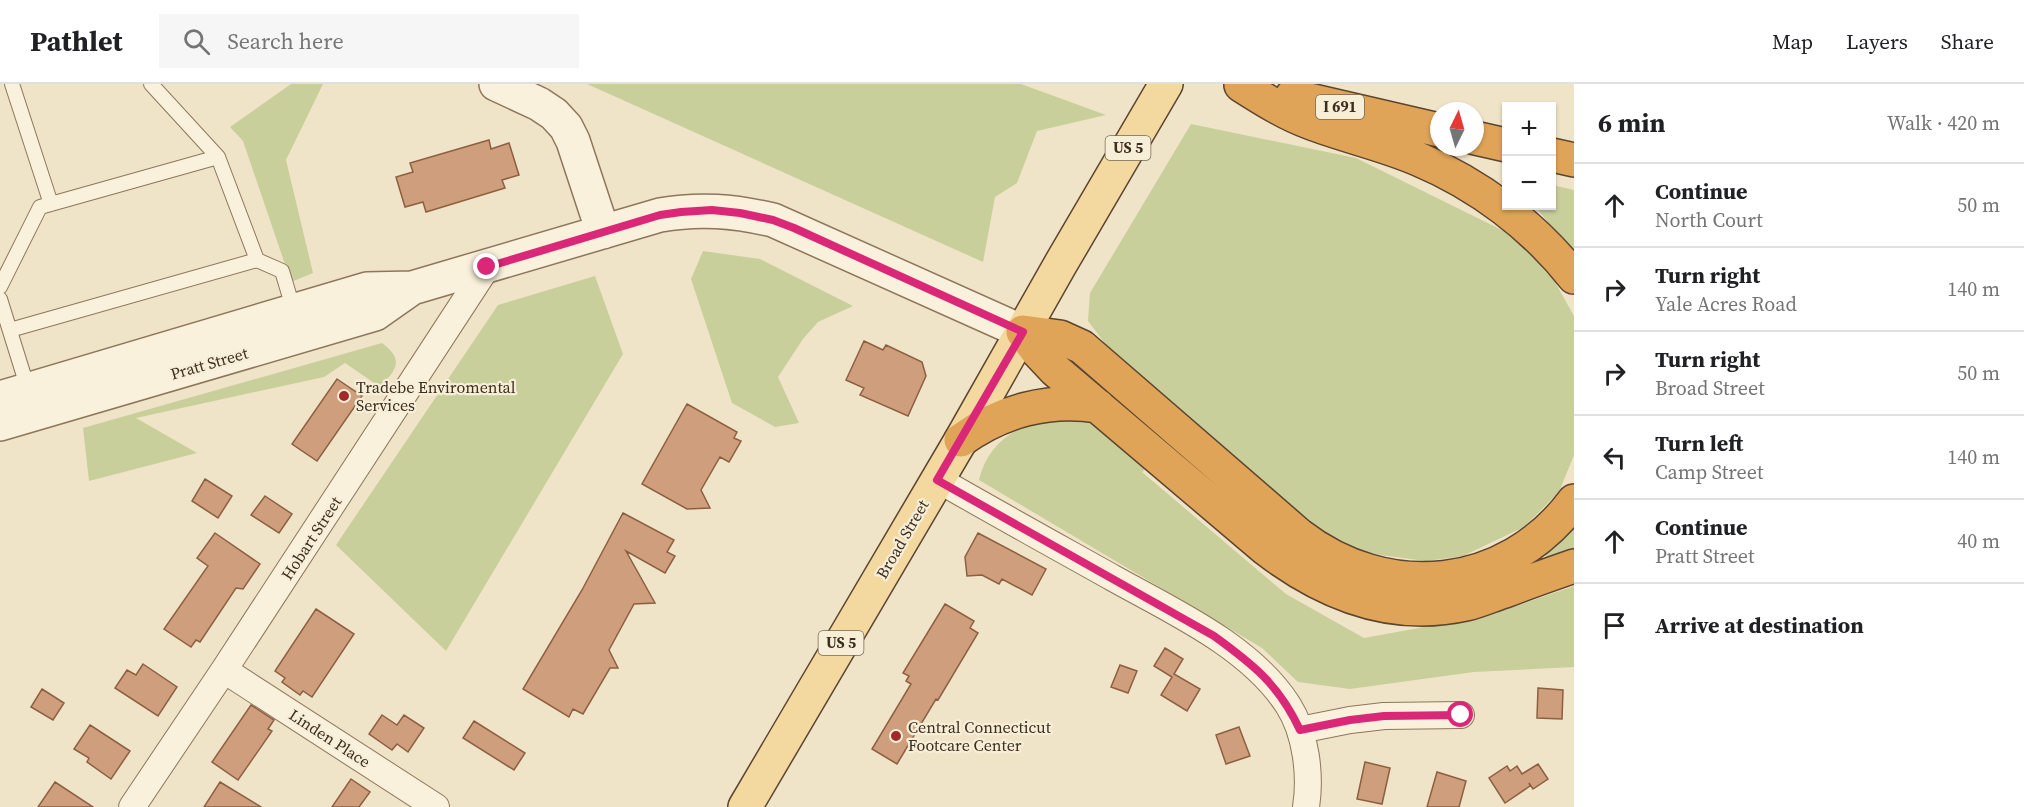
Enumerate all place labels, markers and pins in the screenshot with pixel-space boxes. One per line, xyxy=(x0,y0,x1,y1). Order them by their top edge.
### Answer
place label: Tradebe Enviromental Services xyxy=(356,376,516,416)
marker: Tradebe Enviromental Services xyxy=(337,389,351,403)
place label: Central Connecticut Footcare Center xyxy=(908,716,1052,756)
marker: Central Connecticut Footcare Center xyxy=(889,729,903,743)

